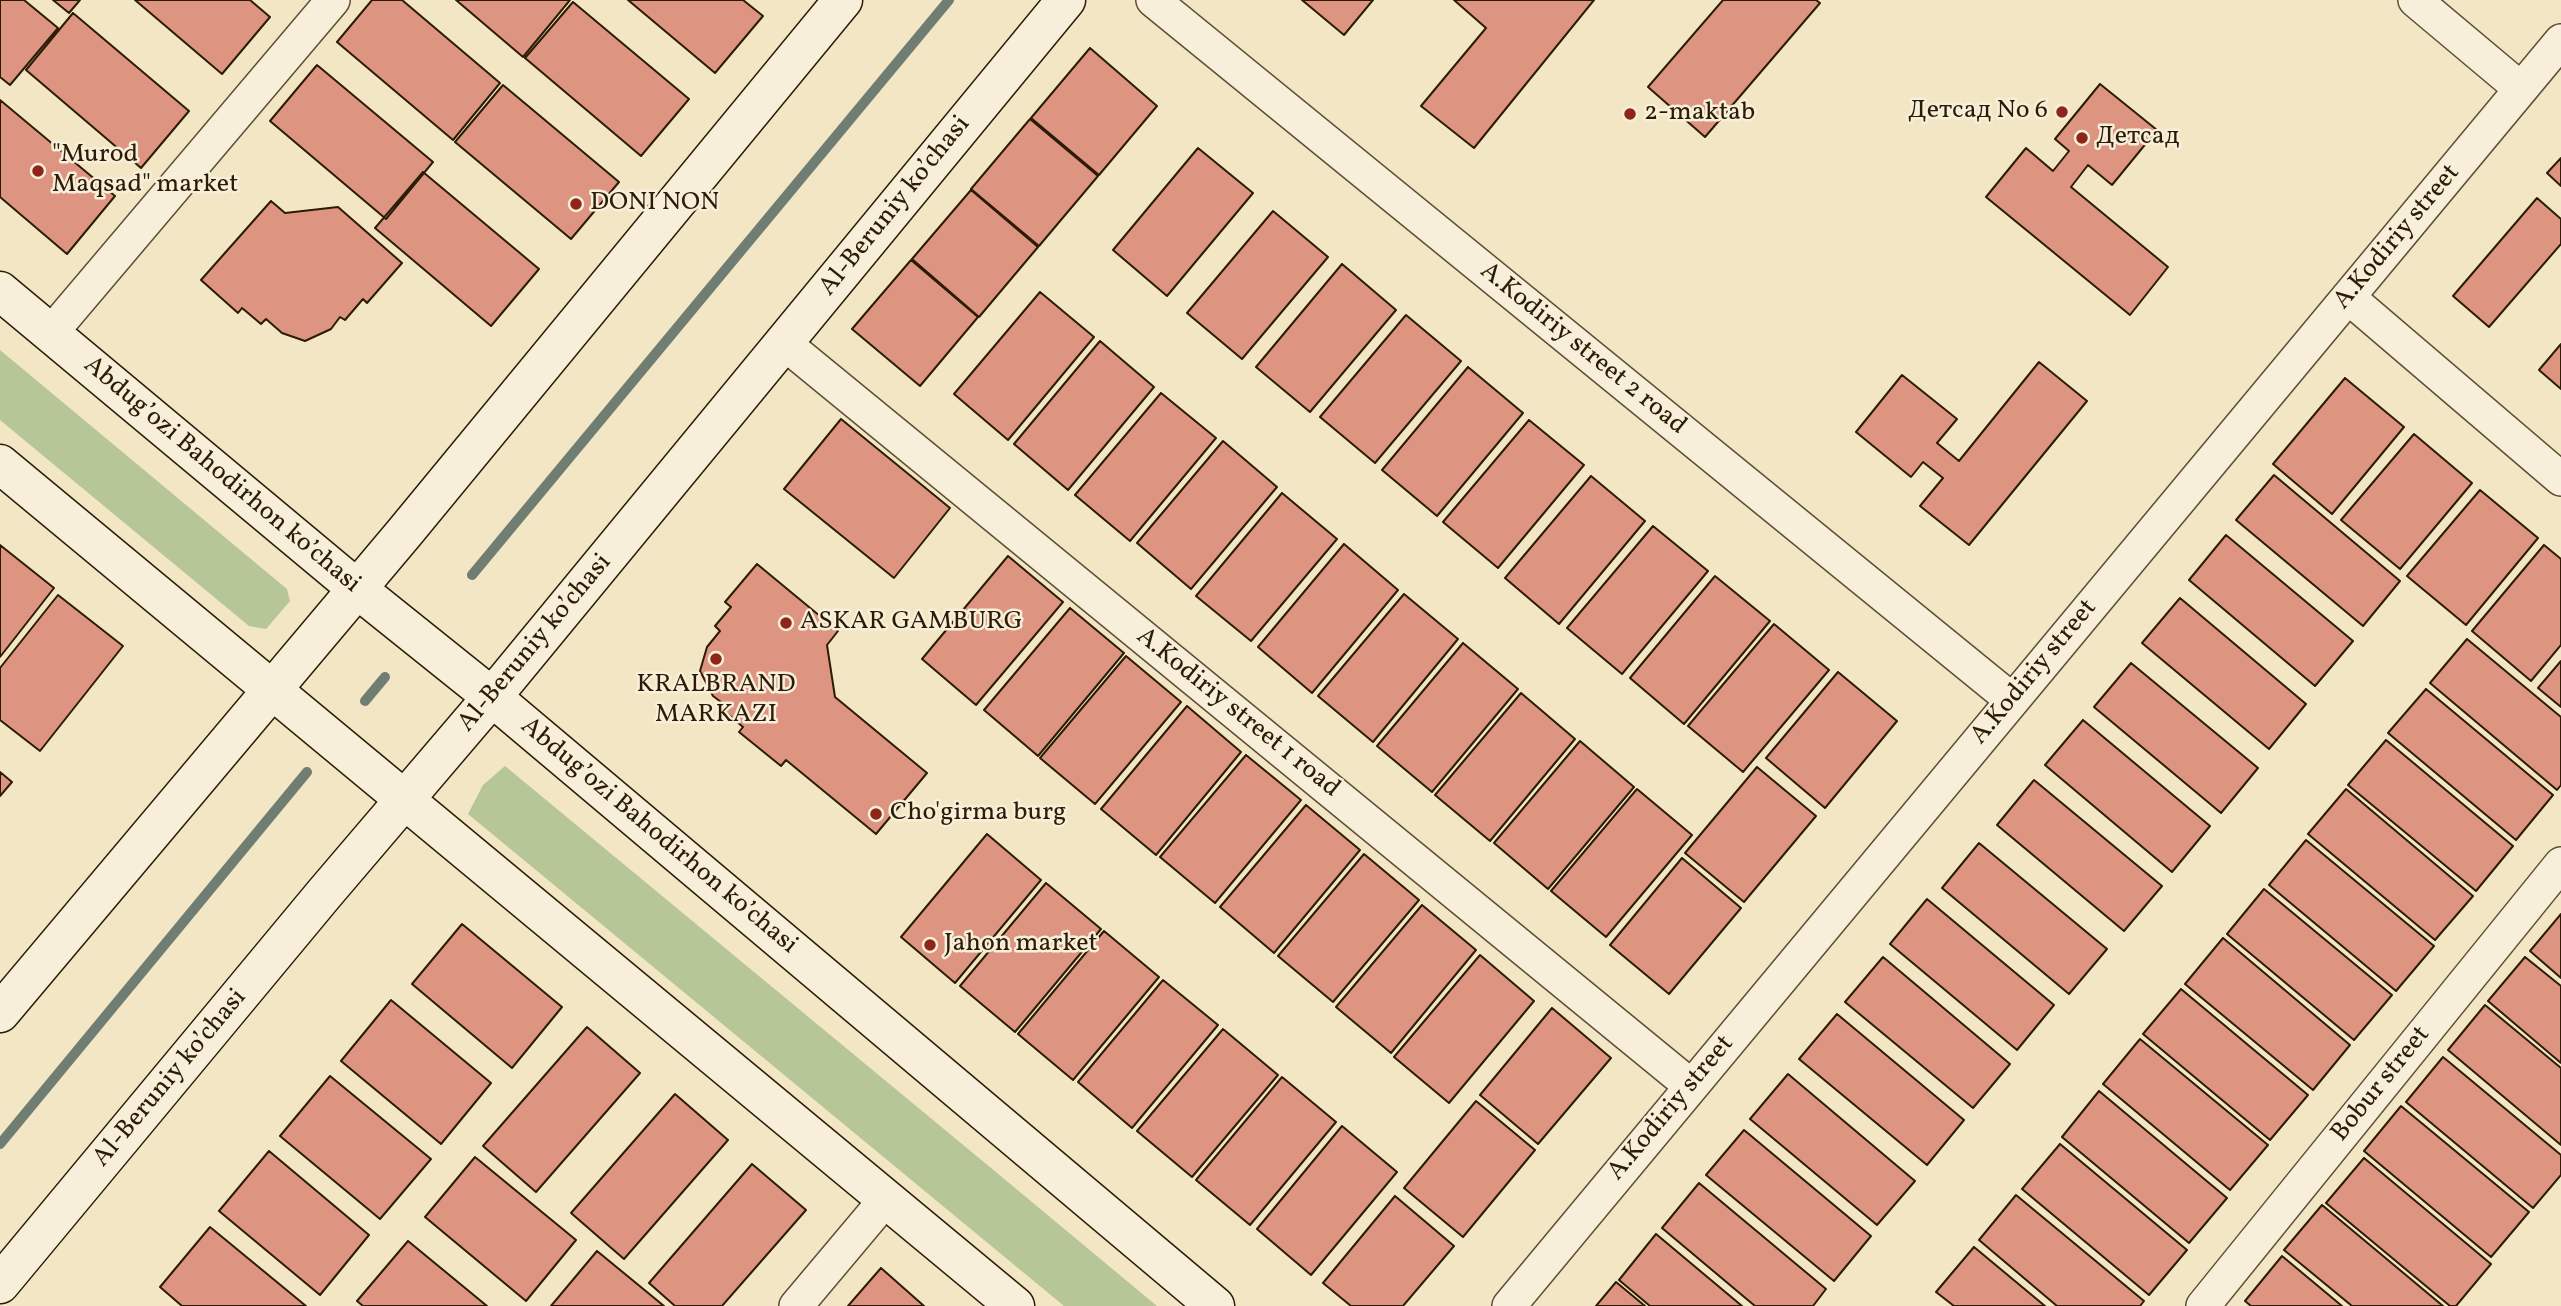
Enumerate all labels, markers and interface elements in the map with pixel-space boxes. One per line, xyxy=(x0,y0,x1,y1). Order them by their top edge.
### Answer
place label: Детсад No 6 xyxy=(1908,96,2048,128)
place label: 2-maktab xyxy=(1644,98,1755,130)
marker: Детсад No 6 xyxy=(2054,104,2070,120)
marker: 2-maktab xyxy=(1622,106,1638,122)
street label: Al-Beruniy ko’chasi xyxy=(814,111,978,303)
place label: Детсад xyxy=(2096,122,2179,154)
marker: Детсад xyxy=(2074,130,2090,146)
place label: "Murod Maqsad" market xyxy=(52,140,238,202)
street label: A.Kodiriy street xyxy=(2328,159,2468,317)
marker: "Murod Maqsad" market xyxy=(30,163,46,179)
place label: DONI NON xyxy=(590,188,719,220)
marker: DONI NON xyxy=(568,196,584,212)
street label: A.Kodiriy street 2 road xyxy=(1472,257,1692,443)
street label: Abdug’ozi Bahodirhon ko’chasi xyxy=(76,351,366,601)
street label: Al-Beruniy ko’chasi xyxy=(452,549,620,739)
street label: A.Kodiriy street xyxy=(1965,594,2105,752)
place label: ASKAR GAMBURG xyxy=(800,607,1023,639)
marker: ASKAR GAMBURG xyxy=(778,615,794,631)
street label: A.Kodiriy street 1 road xyxy=(1129,622,1345,806)
marker: KRALBRAND MARKAZI xyxy=(708,651,724,667)
place label: KRALBRAND MARKAZI xyxy=(637,670,795,732)
street label: Abdug’ozi Bahodirhon ko’chasi xyxy=(513,712,803,962)
place label: Cho'girma burg xyxy=(890,798,1066,830)
marker: Cho'girma burg xyxy=(868,806,884,822)
place label: Jahon market xyxy=(944,929,1098,961)
marker: Jahon market xyxy=(922,937,938,953)
street label: Al-Beruniy ko’chasi xyxy=(87,984,255,1174)
street label: Bobur street xyxy=(2326,1021,2438,1149)
street label: A.Kodiriy street xyxy=(1602,1030,1742,1188)

